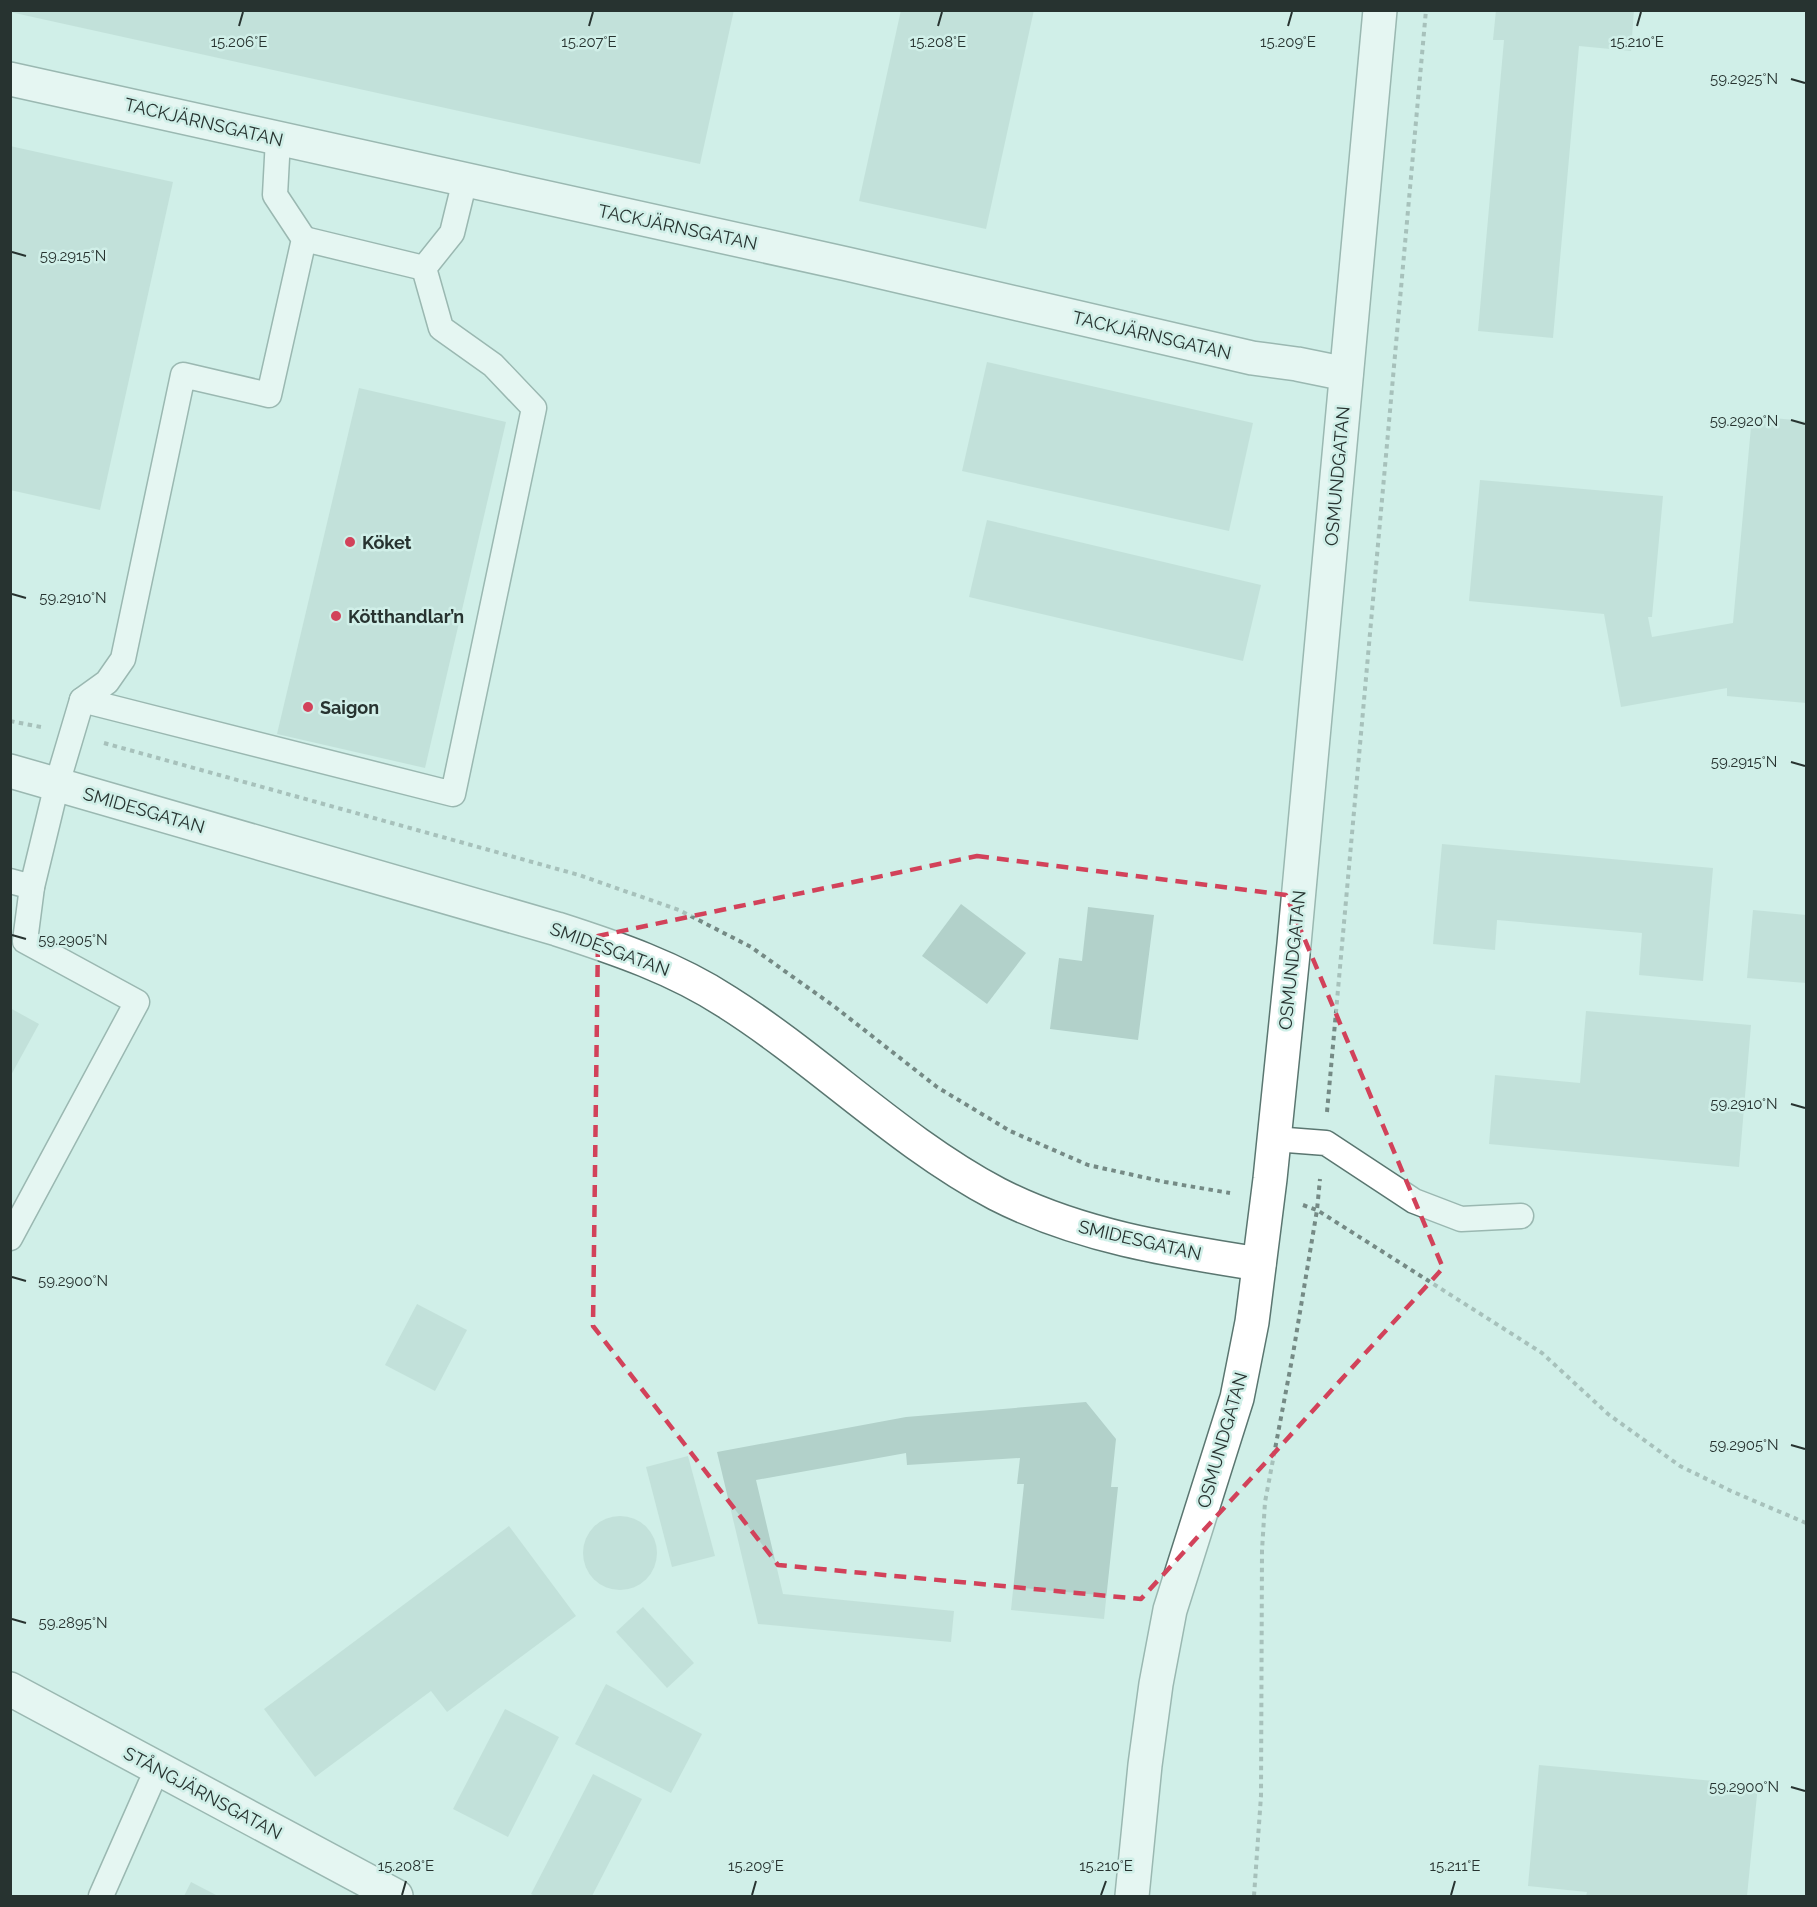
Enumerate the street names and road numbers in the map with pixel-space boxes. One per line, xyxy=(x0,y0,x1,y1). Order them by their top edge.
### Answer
street label: TACKJÄRNSGATAN xyxy=(123,94,285,150)
street label: TACKJÄRNSGATAN xyxy=(597,200,759,254)
street label: TACKJÄRNSGATAN xyxy=(1071,307,1233,363)
street label: OSMUNDGATAN xyxy=(1320,405,1354,547)
street label: SMIDESGATAN xyxy=(81,783,207,837)
street label: OSMUNDGATAN xyxy=(1274,889,1310,1031)
street label: SMIDESGATAN xyxy=(547,918,673,980)
street label: SMIDESGATAN xyxy=(1076,1216,1204,1264)
street label: OSMUNDGATAN xyxy=(1193,1370,1251,1510)
street label: STÅNGJÄRNSGATAN xyxy=(120,1741,286,1844)

